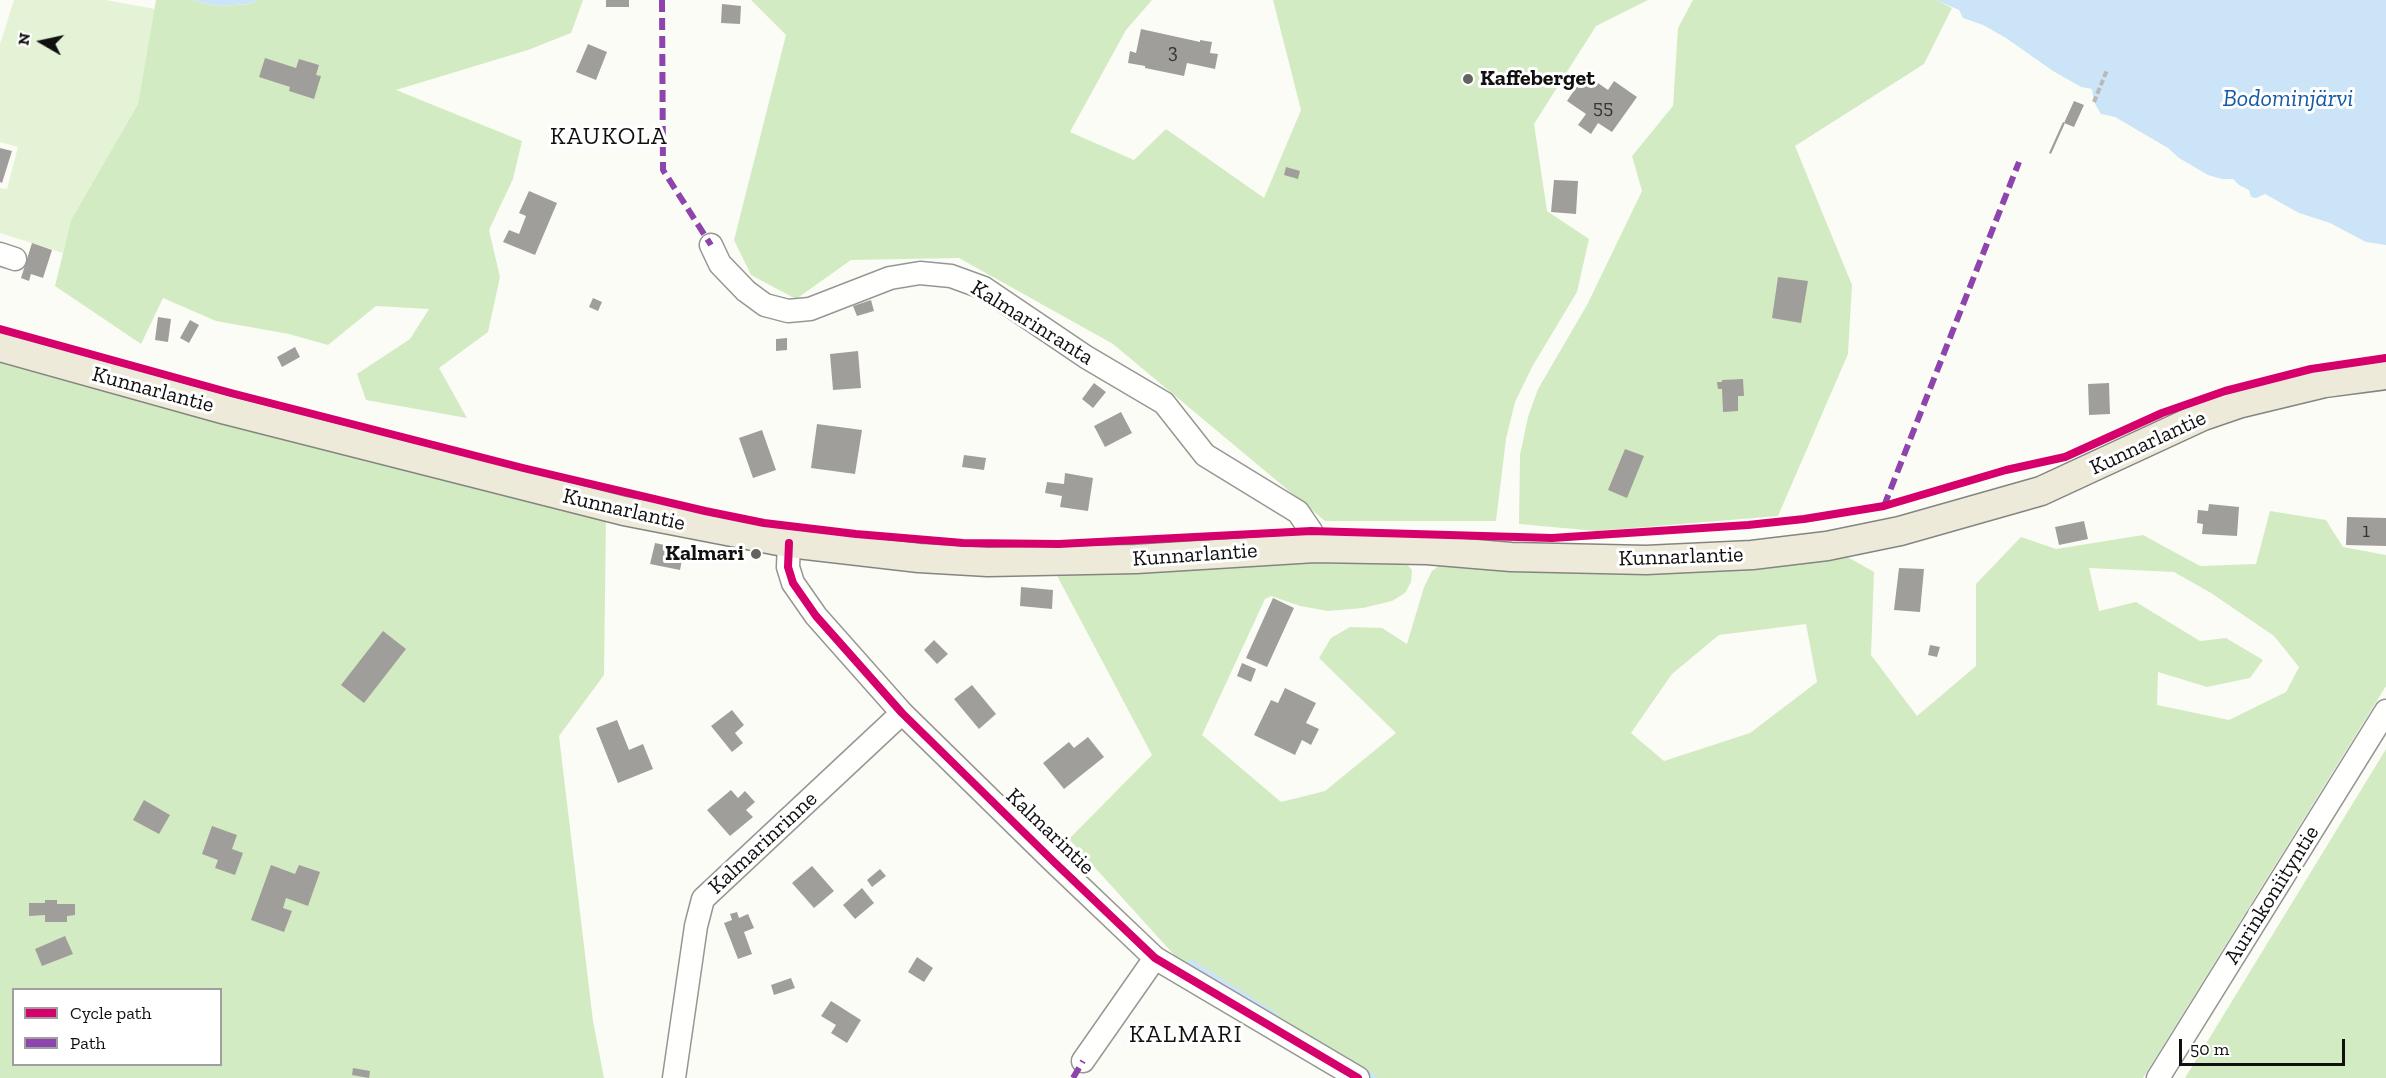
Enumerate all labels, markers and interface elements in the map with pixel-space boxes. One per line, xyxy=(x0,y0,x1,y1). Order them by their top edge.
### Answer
north arrow xyxy=(12,12,72,72)
text: N xyxy=(13,32,34,47)
house number: 3 xyxy=(1168,40,1178,64)
place label: Kaffeberget xyxy=(1480,66,1595,92)
marker: Kaffeberget xyxy=(1461,72,1475,86)
water label: Bodominjärvi xyxy=(2223,85,2353,113)
house number: 55 xyxy=(1593,96,1613,120)
district label: KAUKOLA xyxy=(550,123,668,151)
street label: Kalmarinranta xyxy=(966,275,1098,371)
street label: Kunnarlantie xyxy=(89,361,217,419)
street label: Kunnarlantie xyxy=(2086,405,2210,481)
street label: Kunnarlantie xyxy=(560,483,688,537)
house number: 1 xyxy=(2362,519,2370,543)
street label: Kunnarlantie xyxy=(1132,537,1258,573)
place label: Kalmari xyxy=(665,541,744,567)
street label: Kunnarlantie xyxy=(1618,542,1744,572)
marker: Kalmari xyxy=(749,547,763,561)
street label: Kalmarintie xyxy=(1000,783,1100,881)
street label: Kalmarinrinne xyxy=(703,786,823,900)
street label: Aurinkoniityntie xyxy=(2219,821,2325,969)
legend xyxy=(12,988,222,1066)
text: Cycle path xyxy=(70,1002,152,1024)
district label: KALMARI xyxy=(1129,1021,1243,1049)
scale bar xyxy=(2182,1027,2348,1065)
text: Path xyxy=(70,1032,106,1054)
text: 50 m xyxy=(2190,1038,2229,1060)

